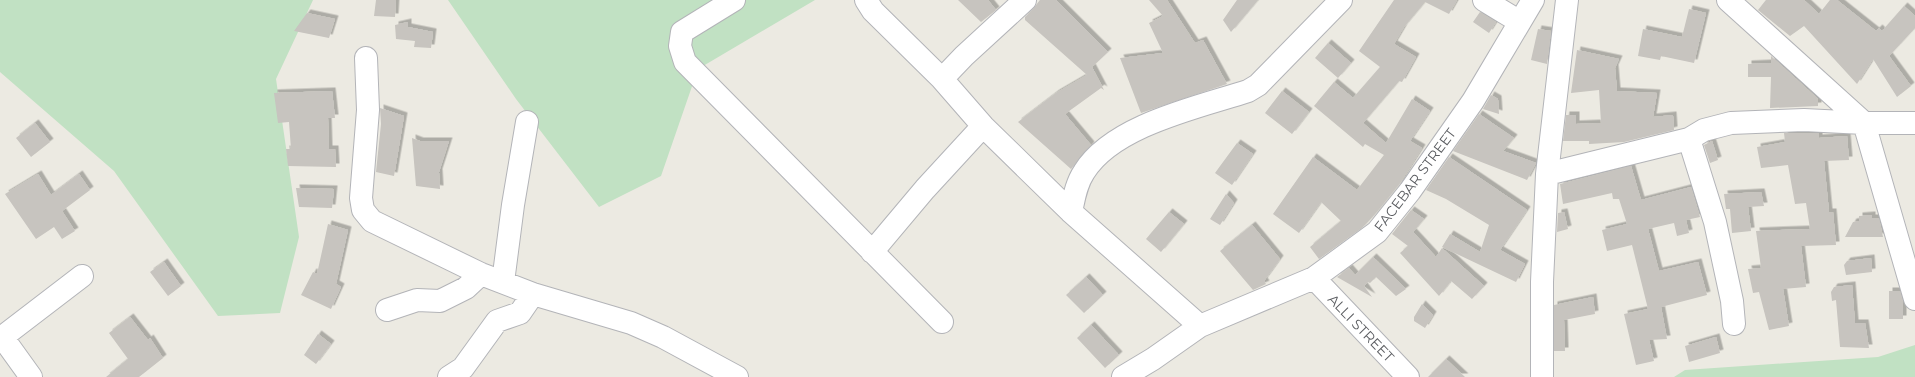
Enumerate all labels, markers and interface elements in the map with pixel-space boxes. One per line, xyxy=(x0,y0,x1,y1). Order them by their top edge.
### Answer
street label: FACEBAR STREET xyxy=(1370,125,1460,235)
street label: ALLI STREET xyxy=(1324,290,1398,366)

